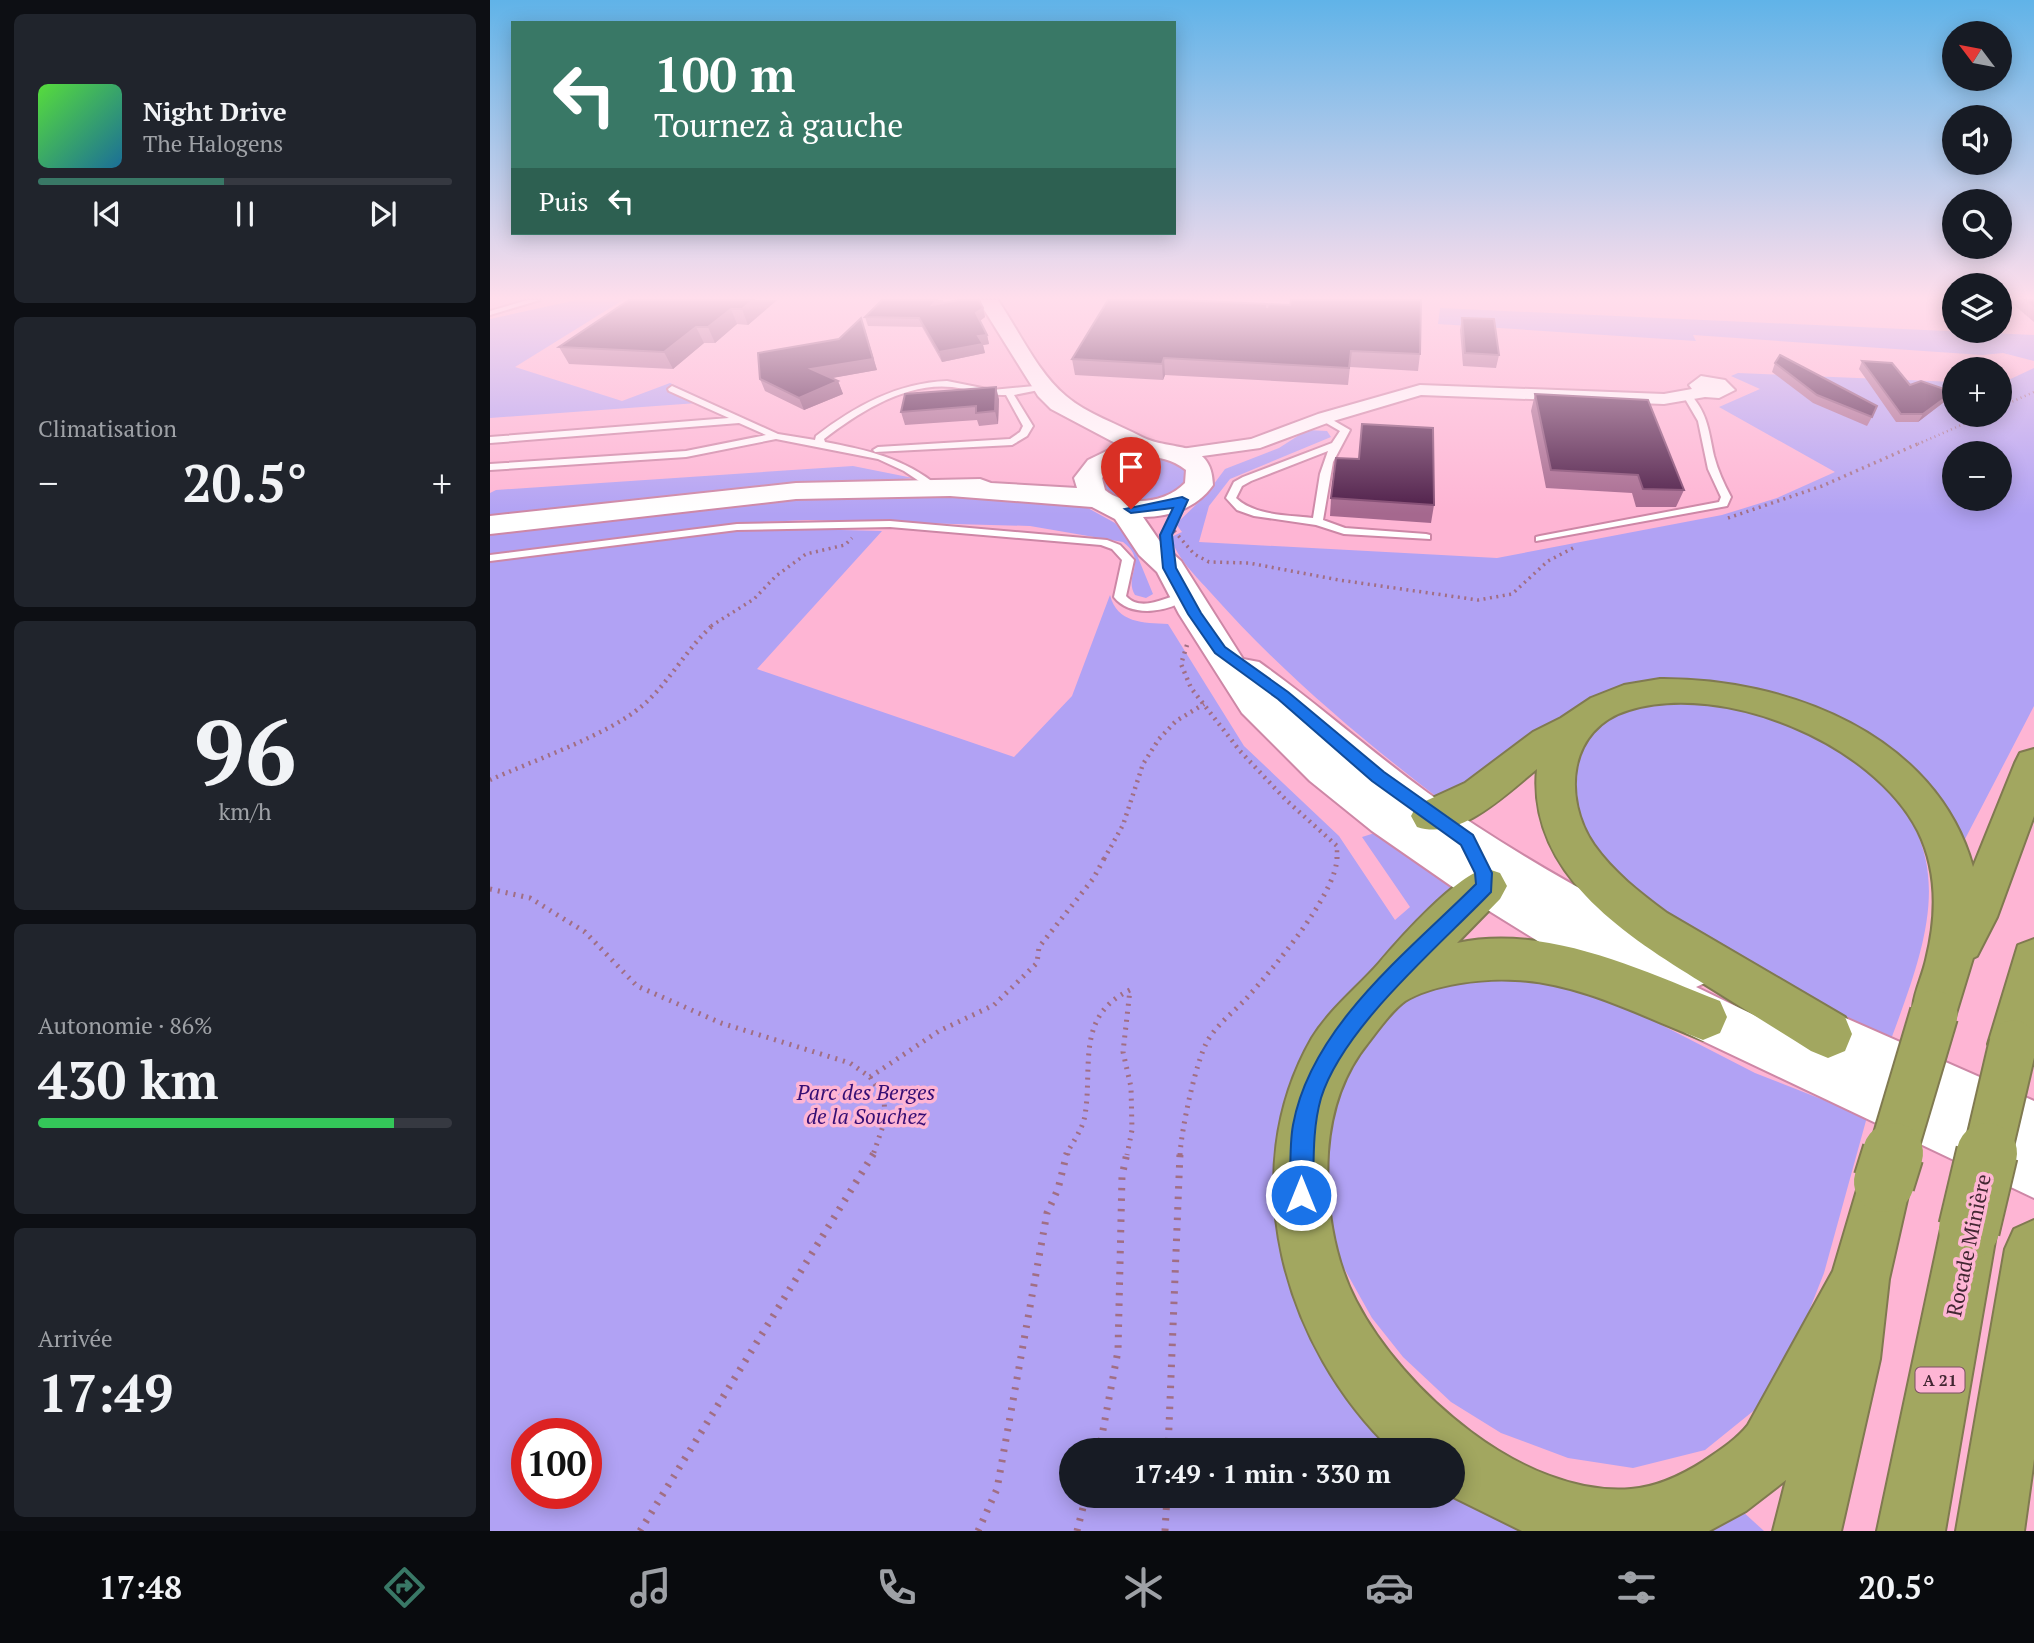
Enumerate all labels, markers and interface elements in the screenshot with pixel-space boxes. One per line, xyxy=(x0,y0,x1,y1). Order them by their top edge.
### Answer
north arrow xyxy=(1942,21,2012,91)
map controls xyxy=(1942,21,2012,511)
text: 100 m xyxy=(654,41,796,106)
icon: left xyxy=(539,49,630,140)
text: Night Drive xyxy=(143,94,287,128)
text: Tournez à gauche xyxy=(654,104,903,146)
button: sound xyxy=(1942,105,2012,175)
text: The Halogens xyxy=(143,128,283,159)
icon: left xyxy=(602,182,640,220)
text: Puis xyxy=(539,184,588,218)
button: search xyxy=(1942,189,2012,259)
icon: previous xyxy=(88,195,126,233)
icon: pause xyxy=(226,195,264,233)
icon: next xyxy=(364,195,402,233)
button: layers xyxy=(1942,273,2012,343)
button: + xyxy=(1942,357,2012,427)
text: Climatisation xyxy=(38,413,177,444)
pin xyxy=(1101,437,1161,509)
button: − xyxy=(1942,441,2012,511)
text: 20.5° xyxy=(182,448,308,517)
icon: arrive xyxy=(1112,448,1150,486)
text: − xyxy=(38,458,58,508)
text: + xyxy=(432,458,452,508)
text: 96 xyxy=(194,690,296,811)
text: km/h xyxy=(218,796,272,827)
text: Autonomie · 86% xyxy=(38,1010,213,1041)
text: 430 km xyxy=(38,1045,219,1114)
park label: Parc des Berges de la Souchez xyxy=(796,1078,936,1130)
position arrow xyxy=(1264,1158,1338,1232)
street label: Rocade Minière xyxy=(1939,1171,1997,1319)
text: Arrivée xyxy=(38,1323,113,1354)
text: 17:49 xyxy=(38,1358,173,1427)
road number: A 21 xyxy=(1916,1368,1964,1392)
speed limit sign: 100 xyxy=(511,1418,602,1509)
text: 17:49 · 1 min · 330 m xyxy=(1133,1456,1391,1490)
icon: directions xyxy=(380,1563,429,1612)
icon: music xyxy=(626,1563,675,1612)
icon: phone xyxy=(872,1563,921,1612)
icon: climate xyxy=(1119,1563,1168,1612)
icon: car xyxy=(1365,1563,1414,1612)
icon: filters xyxy=(1612,1563,1661,1612)
text: 17:48 xyxy=(99,1566,182,1608)
text: 20.5° xyxy=(1858,1566,1935,1608)

